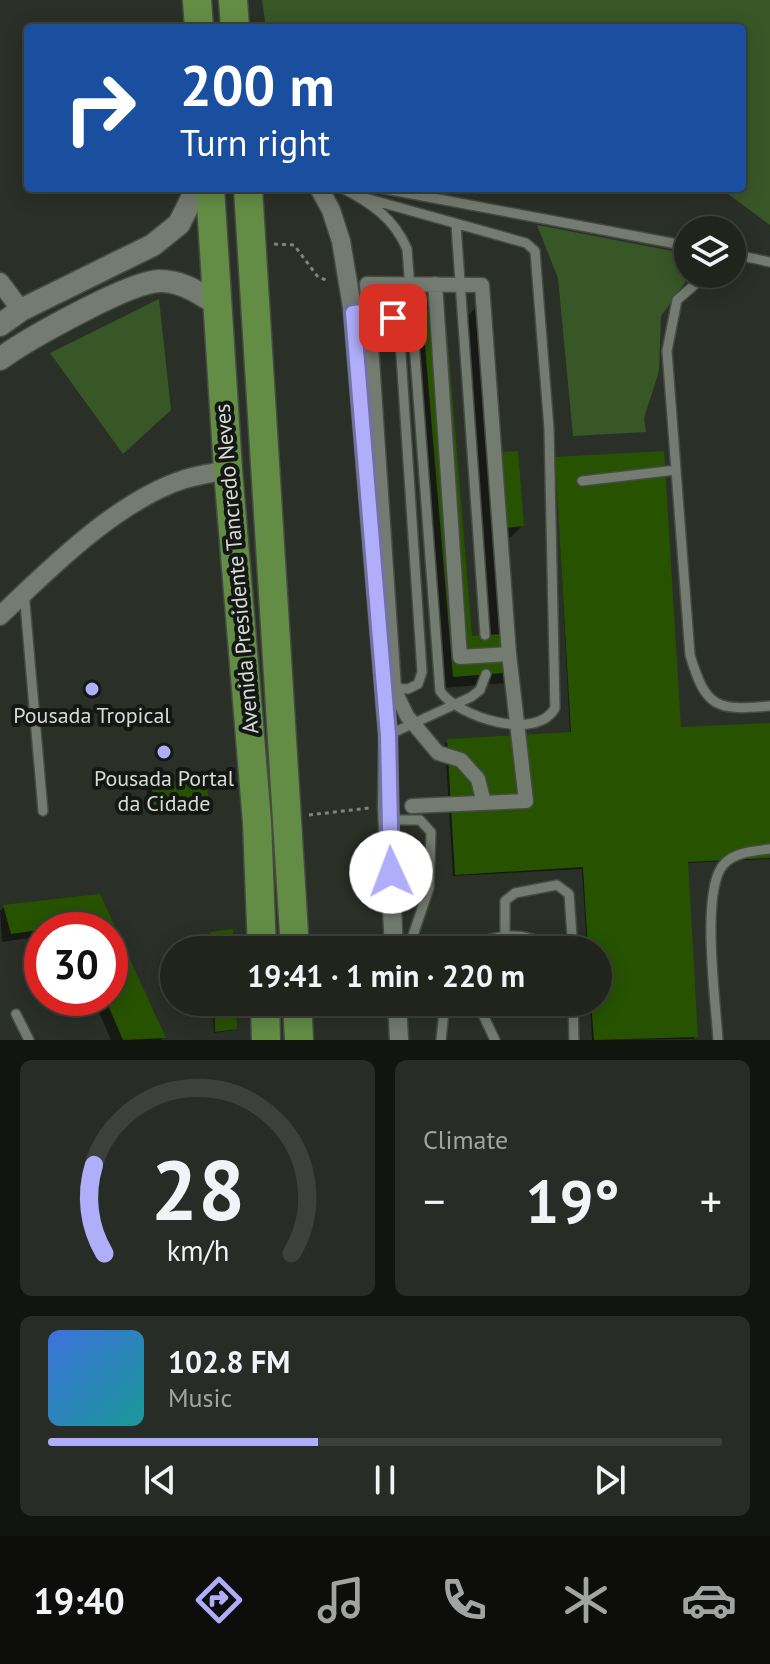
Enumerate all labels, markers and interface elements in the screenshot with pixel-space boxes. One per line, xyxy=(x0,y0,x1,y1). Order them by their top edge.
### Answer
text: 200 m xyxy=(180,49,335,121)
icon: right xyxy=(48,56,152,160)
text: Turn right xyxy=(180,119,330,166)
map controls xyxy=(674,216,746,288)
button: layers xyxy=(674,216,746,288)
pin xyxy=(359,284,427,352)
icon: arrive xyxy=(371,296,415,340)
street label: Avenida Presidente Tancredo Neves xyxy=(208,403,264,735)
marker: Pousada Tropical xyxy=(83,680,101,698)
place label: Pousada Tropical xyxy=(13,701,171,729)
marker: Pousada Portal da Cidade xyxy=(155,743,173,761)
place label: Pousada Portal da Cidade xyxy=(94,764,235,817)
position arrow xyxy=(349,830,433,914)
speed limit sign: 30 xyxy=(24,912,128,1016)
text: 19:41 · 1 min · 220 m xyxy=(247,956,525,995)
text: Climate xyxy=(423,1123,508,1156)
text: 28 xyxy=(150,1135,245,1243)
text: 19° xyxy=(525,1162,620,1240)
text: − xyxy=(423,1172,445,1229)
text: + xyxy=(700,1172,722,1229)
text: km/h xyxy=(166,1232,229,1269)
text: 102.8 FM xyxy=(168,1342,290,1381)
text: Music xyxy=(168,1381,232,1414)
icon: previous xyxy=(138,1458,182,1502)
icon: pause xyxy=(363,1458,407,1502)
icon: next xyxy=(588,1458,632,1502)
icon: directions xyxy=(191,1572,247,1628)
icon: music xyxy=(313,1572,369,1628)
icon: phone xyxy=(436,1572,492,1628)
icon: climate xyxy=(558,1572,614,1628)
icon: car xyxy=(681,1572,737,1628)
text: 19:40 xyxy=(33,1577,125,1624)

